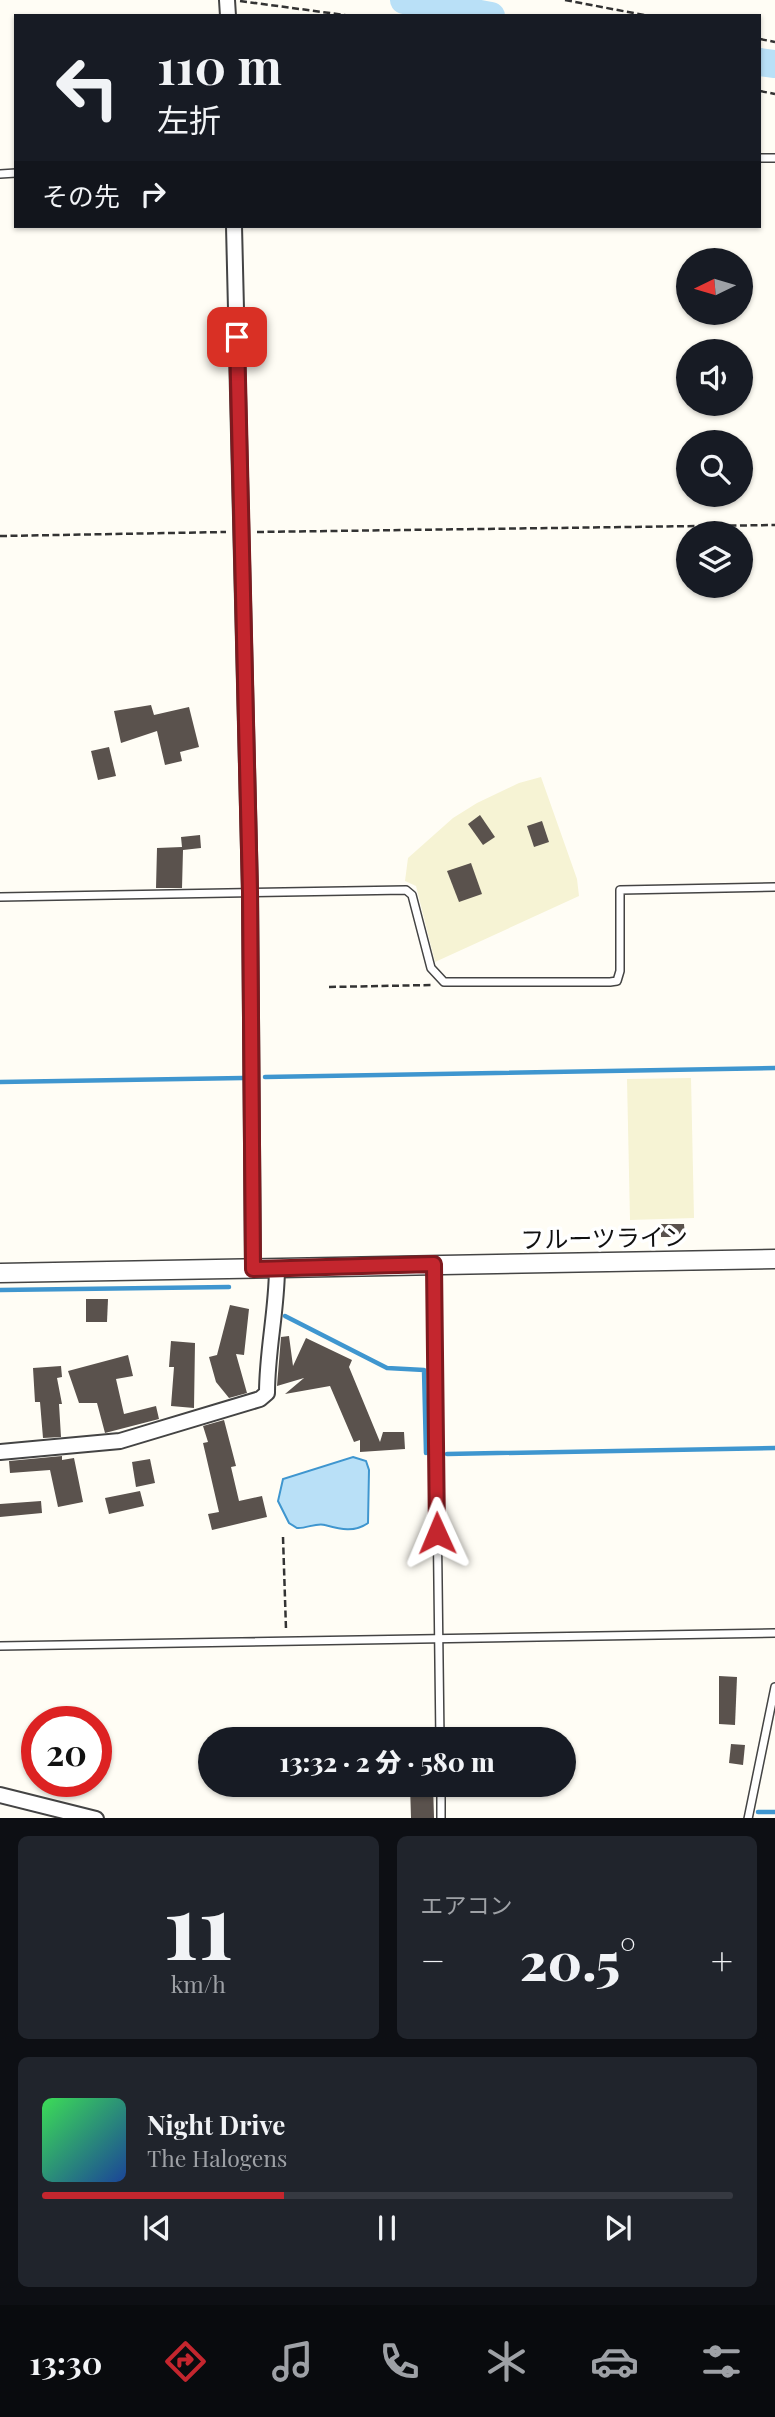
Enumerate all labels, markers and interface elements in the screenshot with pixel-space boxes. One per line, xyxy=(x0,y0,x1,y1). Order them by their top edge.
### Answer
text: 110 m xyxy=(157,32,282,97)
icon: left xyxy=(42,42,133,133)
text: 左折 xyxy=(157,97,221,140)
icon: right xyxy=(134,175,172,213)
text: その先 xyxy=(42,178,120,213)
north arrow xyxy=(676,248,752,326)
map controls xyxy=(676,248,753,598)
pin xyxy=(207,307,267,367)
icon: arrive xyxy=(218,318,256,356)
button: sound xyxy=(676,339,753,416)
button: search xyxy=(676,430,753,507)
button: layers xyxy=(676,521,753,598)
street label: フルーツライン xyxy=(520,1220,688,1254)
position arrow xyxy=(400,1496,474,1570)
speed limit sign: 20 xyxy=(21,1706,112,1797)
text: 13:32 · 2 分 · 580 m xyxy=(279,1744,495,1779)
text: 11 xyxy=(163,1862,233,1983)
text: エアコン xyxy=(421,1889,513,1920)
text: 20.5° xyxy=(520,1925,636,1994)
text: − xyxy=(421,1934,445,1985)
text: + xyxy=(711,1934,733,1985)
text: km/h xyxy=(171,1968,226,1999)
text: Night Drive xyxy=(147,2107,285,2142)
text: The Halogens xyxy=(147,2142,287,2173)
icon: previous xyxy=(138,2209,176,2247)
icon: pause xyxy=(368,2209,406,2247)
icon: next xyxy=(599,2209,637,2247)
icon: directions xyxy=(161,2337,210,2386)
icon: music xyxy=(268,2337,317,2386)
icon: phone xyxy=(375,2337,424,2386)
icon: climate xyxy=(482,2337,531,2386)
icon: car xyxy=(590,2337,639,2386)
icon: filters xyxy=(697,2337,746,2386)
text: 13:30 xyxy=(29,2340,102,2383)

